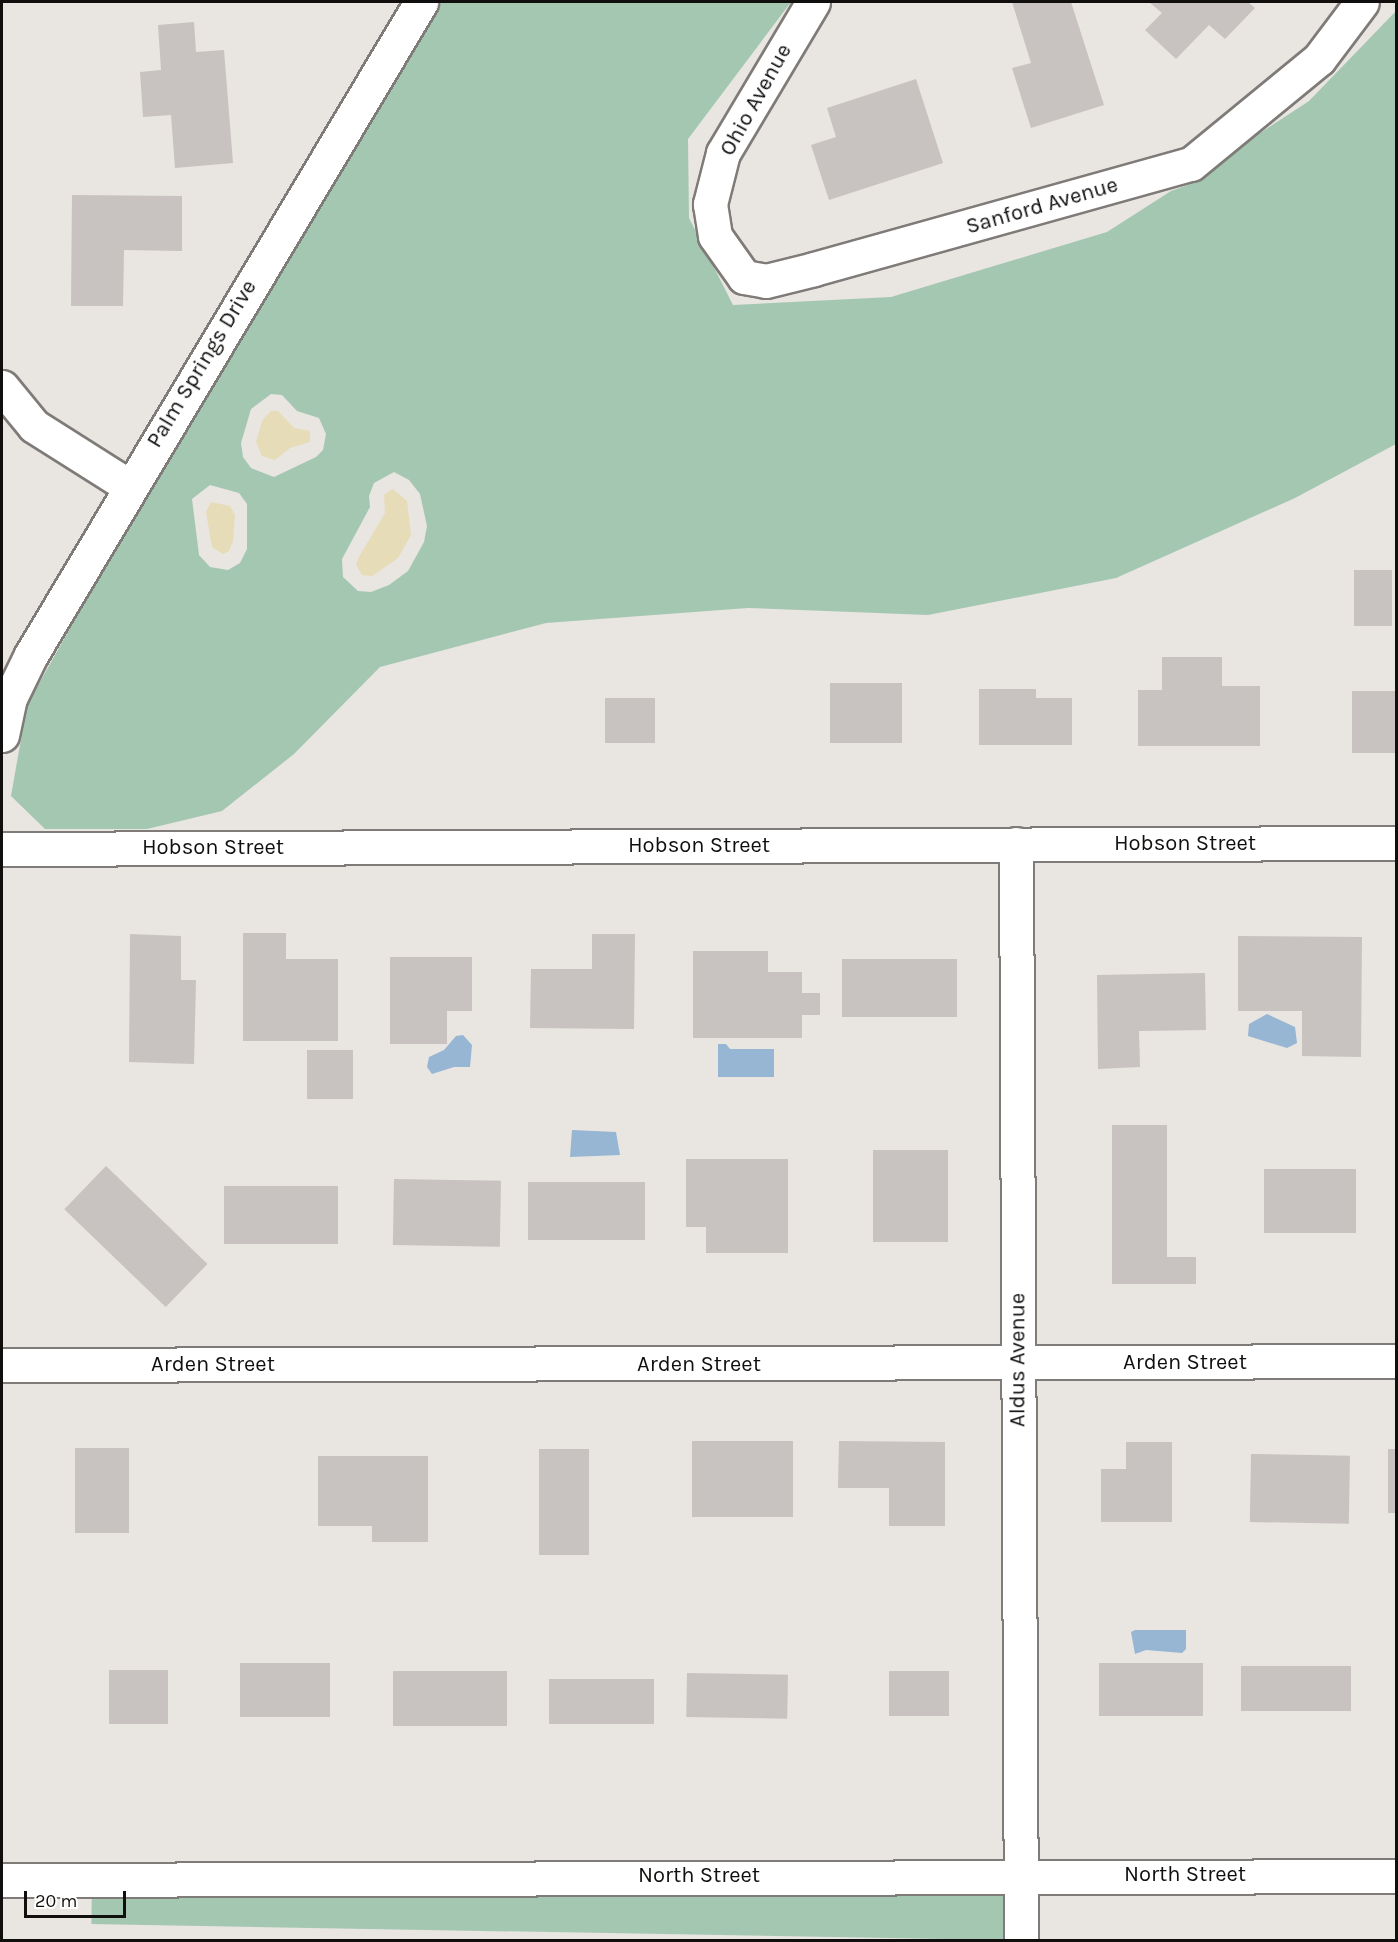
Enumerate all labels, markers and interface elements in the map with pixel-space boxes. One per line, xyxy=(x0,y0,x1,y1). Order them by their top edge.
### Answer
street label: Ohio Avenue xyxy=(714,40,798,160)
street label: Sanford Avenue xyxy=(963,172,1121,240)
street label: Palm Springs Drive xyxy=(142,275,262,453)
street label: Hobson Street xyxy=(1114,831,1256,857)
street label: Hobson Street xyxy=(628,833,770,859)
street label: Hobson Street xyxy=(142,835,284,861)
street label: Aldus Avenue xyxy=(1005,1293,1031,1427)
street label: Arden Street xyxy=(1123,1350,1247,1376)
street label: Arden Street xyxy=(151,1352,275,1378)
street label: Arden Street xyxy=(637,1352,761,1378)
street label: North Street xyxy=(1124,1862,1246,1888)
street label: North Street xyxy=(638,1863,760,1889)
scale bar xyxy=(27,1879,129,1917)
text: 20 m xyxy=(35,1890,77,1912)

